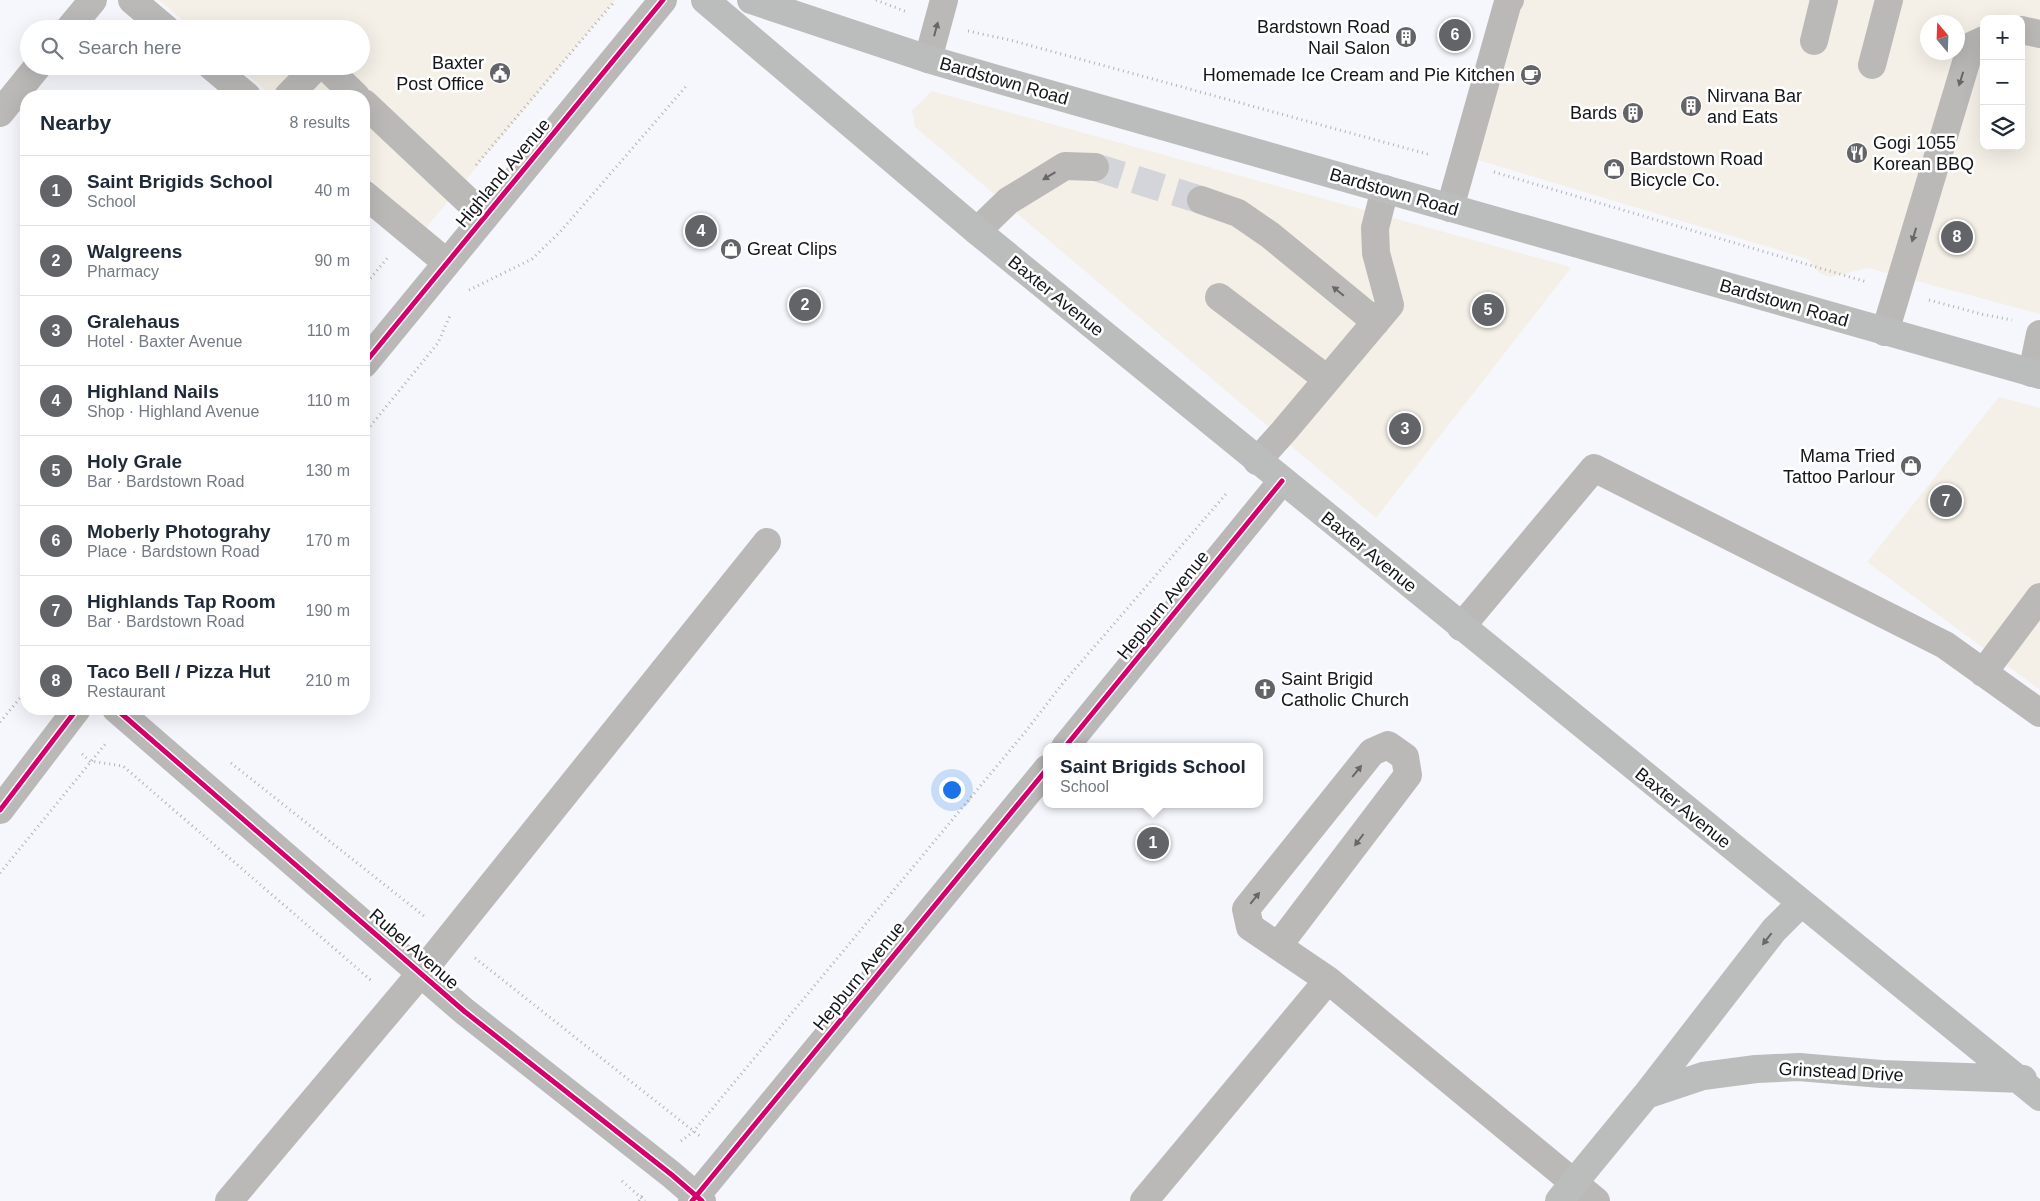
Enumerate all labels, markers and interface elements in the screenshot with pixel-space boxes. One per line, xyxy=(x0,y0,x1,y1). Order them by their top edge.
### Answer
north arrow xyxy=(1920,15,1965,60)
map controls xyxy=(1980,15,2025,150)
button: + xyxy=(1980,15,2025,60)
pin: 6 xyxy=(1439,16,1471,54)
place label: Bardstown Road Nail Salon xyxy=(1257,17,1390,58)
search box xyxy=(20,20,370,75)
one-way arrow xyxy=(932,22,940,37)
building icon: Bardstown Road Nail Salon xyxy=(1394,25,1418,49)
icon: search xyxy=(38,34,66,62)
text: Search here xyxy=(78,37,182,58)
place label: Baxter Post Office xyxy=(396,53,484,94)
street label: Bardstown Road xyxy=(937,53,1071,109)
button: − xyxy=(1980,60,2025,105)
public building icon: Baxter Post Office xyxy=(488,61,512,85)
cafe icon: Homemade Ice Cream and Pie Kitchen xyxy=(1519,63,1543,87)
place label: Homemade Ice Cream and Pie Kitchen xyxy=(1203,65,1515,85)
one-way arrow xyxy=(1957,72,1965,87)
place label: Nirvana Bar and Eats xyxy=(1707,86,1802,127)
building icon: Nirvana Bar and Eats xyxy=(1679,94,1703,118)
building icon: Bards xyxy=(1621,101,1645,125)
place label: Bards xyxy=(1570,103,1617,123)
button: layers xyxy=(1980,105,2025,150)
text: Nearby xyxy=(40,111,111,134)
text: 8 results xyxy=(290,114,350,131)
street label: Highland Avenue xyxy=(452,115,554,231)
place label: Gogi 1055 Korean BBQ xyxy=(1873,133,1974,174)
restaurant icon: Gogi 1055 Korean BBQ xyxy=(1845,141,1869,165)
place label: Bardstown Road Bicycle Co. xyxy=(1630,149,1763,190)
shop icon: Bardstown Road Bicycle Co. xyxy=(1602,157,1626,181)
street label: Bardstown Road xyxy=(1327,164,1461,220)
text: Saint Brigids School xyxy=(87,171,273,192)
one-way arrow xyxy=(1042,171,1056,181)
text: 1 xyxy=(52,182,60,199)
text: 40 m xyxy=(314,182,350,199)
text: School xyxy=(87,193,136,210)
pin: 4 xyxy=(685,212,717,250)
pin: 8 xyxy=(1941,218,1973,256)
one-way arrow xyxy=(1909,227,1917,242)
shop icon: Great Clips xyxy=(719,237,743,261)
place label: Great Clips xyxy=(747,239,837,259)
text: Walgreens xyxy=(87,241,182,262)
street label: Baxter Avenue xyxy=(1004,251,1108,341)
text: 2 xyxy=(52,252,60,269)
text: 90 m xyxy=(314,252,350,269)
text: Pharmacy xyxy=(87,263,159,280)
street label: Bardstown Road xyxy=(1717,275,1851,331)
pin: 2 xyxy=(789,286,821,324)
one-way arrow xyxy=(1332,286,1345,297)
pin: 5 xyxy=(1472,291,1504,329)
text: Gralehaus xyxy=(87,311,180,332)
text: 3 xyxy=(52,322,60,339)
text: 110 m xyxy=(307,322,350,339)
text: Hotel · Baxter Avenue xyxy=(87,333,242,350)
text: Highland Nails xyxy=(87,381,219,402)
text: 4 xyxy=(52,392,60,409)
text: 110 m xyxy=(307,392,350,409)
text: Shop · Highland Avenue xyxy=(87,403,259,420)
pin: 3 xyxy=(1389,410,1421,448)
place label: Mama Tried Tattoo Parlour xyxy=(1783,446,1895,487)
text: Holy Grale xyxy=(87,451,182,472)
shop icon: Mama Tried Tattoo Parlour xyxy=(1899,454,1923,478)
text: 5 xyxy=(52,462,60,479)
text: 130 m xyxy=(306,462,350,479)
text: Bar · Bardstown Road xyxy=(87,473,244,490)
pin: 7 xyxy=(1930,482,1962,520)
street label: Baxter Avenue xyxy=(1317,507,1421,597)
text: Moberly Photograhy xyxy=(87,521,271,542)
text: 6 xyxy=(52,532,60,549)
text: 170 m xyxy=(306,532,350,549)
text: Place · Bardstown Road xyxy=(87,543,260,560)
street label: Hepburn Avenue xyxy=(1113,547,1213,663)
text: Highlands Tap Room xyxy=(87,591,276,612)
text: 7 xyxy=(52,602,60,619)
text: 190 m xyxy=(306,602,350,619)
text: Bar · Bardstown Road xyxy=(87,613,244,630)
text: Taco Bell / Pizza Hut xyxy=(87,661,270,682)
place label: Saint Brigid Catholic Church xyxy=(1281,669,1409,710)
text: 8 xyxy=(52,672,60,689)
text: 210 m xyxy=(306,672,350,689)
church icon: Saint Brigid Catholic Church xyxy=(1253,677,1277,701)
text: Restaurant xyxy=(87,683,165,700)
popup xyxy=(1043,743,1263,808)
text: Saint Brigids School xyxy=(1060,756,1246,777)
street label: Baxter Avenue xyxy=(1631,763,1735,853)
one-way arrow xyxy=(1351,765,1362,778)
your location xyxy=(939,777,965,803)
text: School xyxy=(1060,778,1109,795)
pin: 1 xyxy=(1137,824,1169,862)
one-way arrow xyxy=(1354,833,1364,847)
one-way arrow xyxy=(1250,892,1261,905)
street label: Rubel Avenue xyxy=(365,905,463,993)
street label: Hepburn Avenue xyxy=(809,918,909,1034)
one-way arrow xyxy=(1762,932,1773,945)
street label: Grinstead Drive xyxy=(1778,1059,1904,1085)

